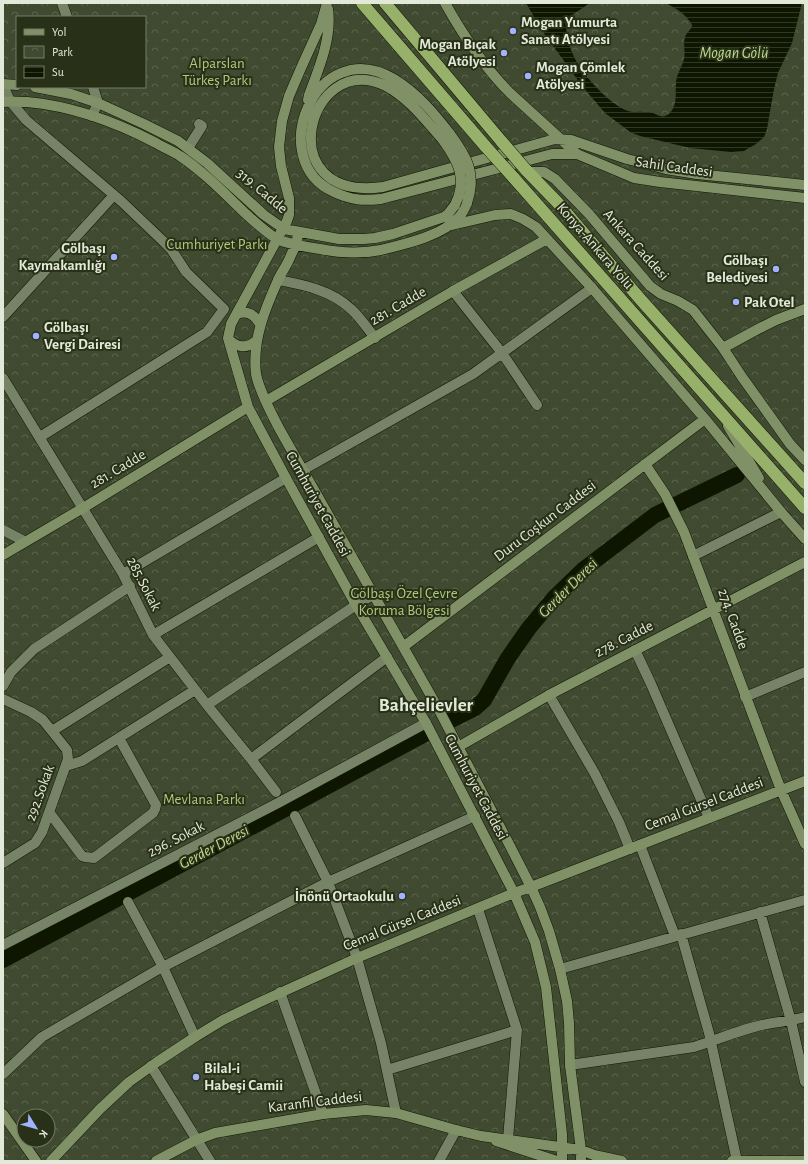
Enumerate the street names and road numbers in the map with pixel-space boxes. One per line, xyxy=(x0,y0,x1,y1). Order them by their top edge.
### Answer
street label: Sahil Caddesi xyxy=(634,154,714,180)
street label: 319. Cadde xyxy=(234,165,290,217)
street label: Konya-Ankara Yolu xyxy=(554,200,637,292)
street label: Ankara Caddesi xyxy=(600,207,672,283)
street label: 281. Cadde xyxy=(367,284,429,328)
street label: 281. Cadde xyxy=(87,447,149,491)
street label: Cumhuriyet Caddesi xyxy=(283,449,353,559)
street label: Duru Coşkun Caddesi xyxy=(491,478,599,564)
street label: 285.Sokak xyxy=(124,555,164,613)
street label: 274. Cadde xyxy=(715,587,751,651)
street label: 278. Cadde xyxy=(592,618,656,660)
street label: Cumhuriyet Caddesi xyxy=(442,732,510,842)
street label: 292.Sokak xyxy=(23,763,57,823)
street label: Cemal Gürsel Caddesi xyxy=(643,774,765,834)
street label: 296. Sokak xyxy=(145,818,207,860)
street label: Cemal Gürsel Caddesi xyxy=(341,893,463,953)
street label: Karanfil Caddesi xyxy=(267,1089,363,1115)

